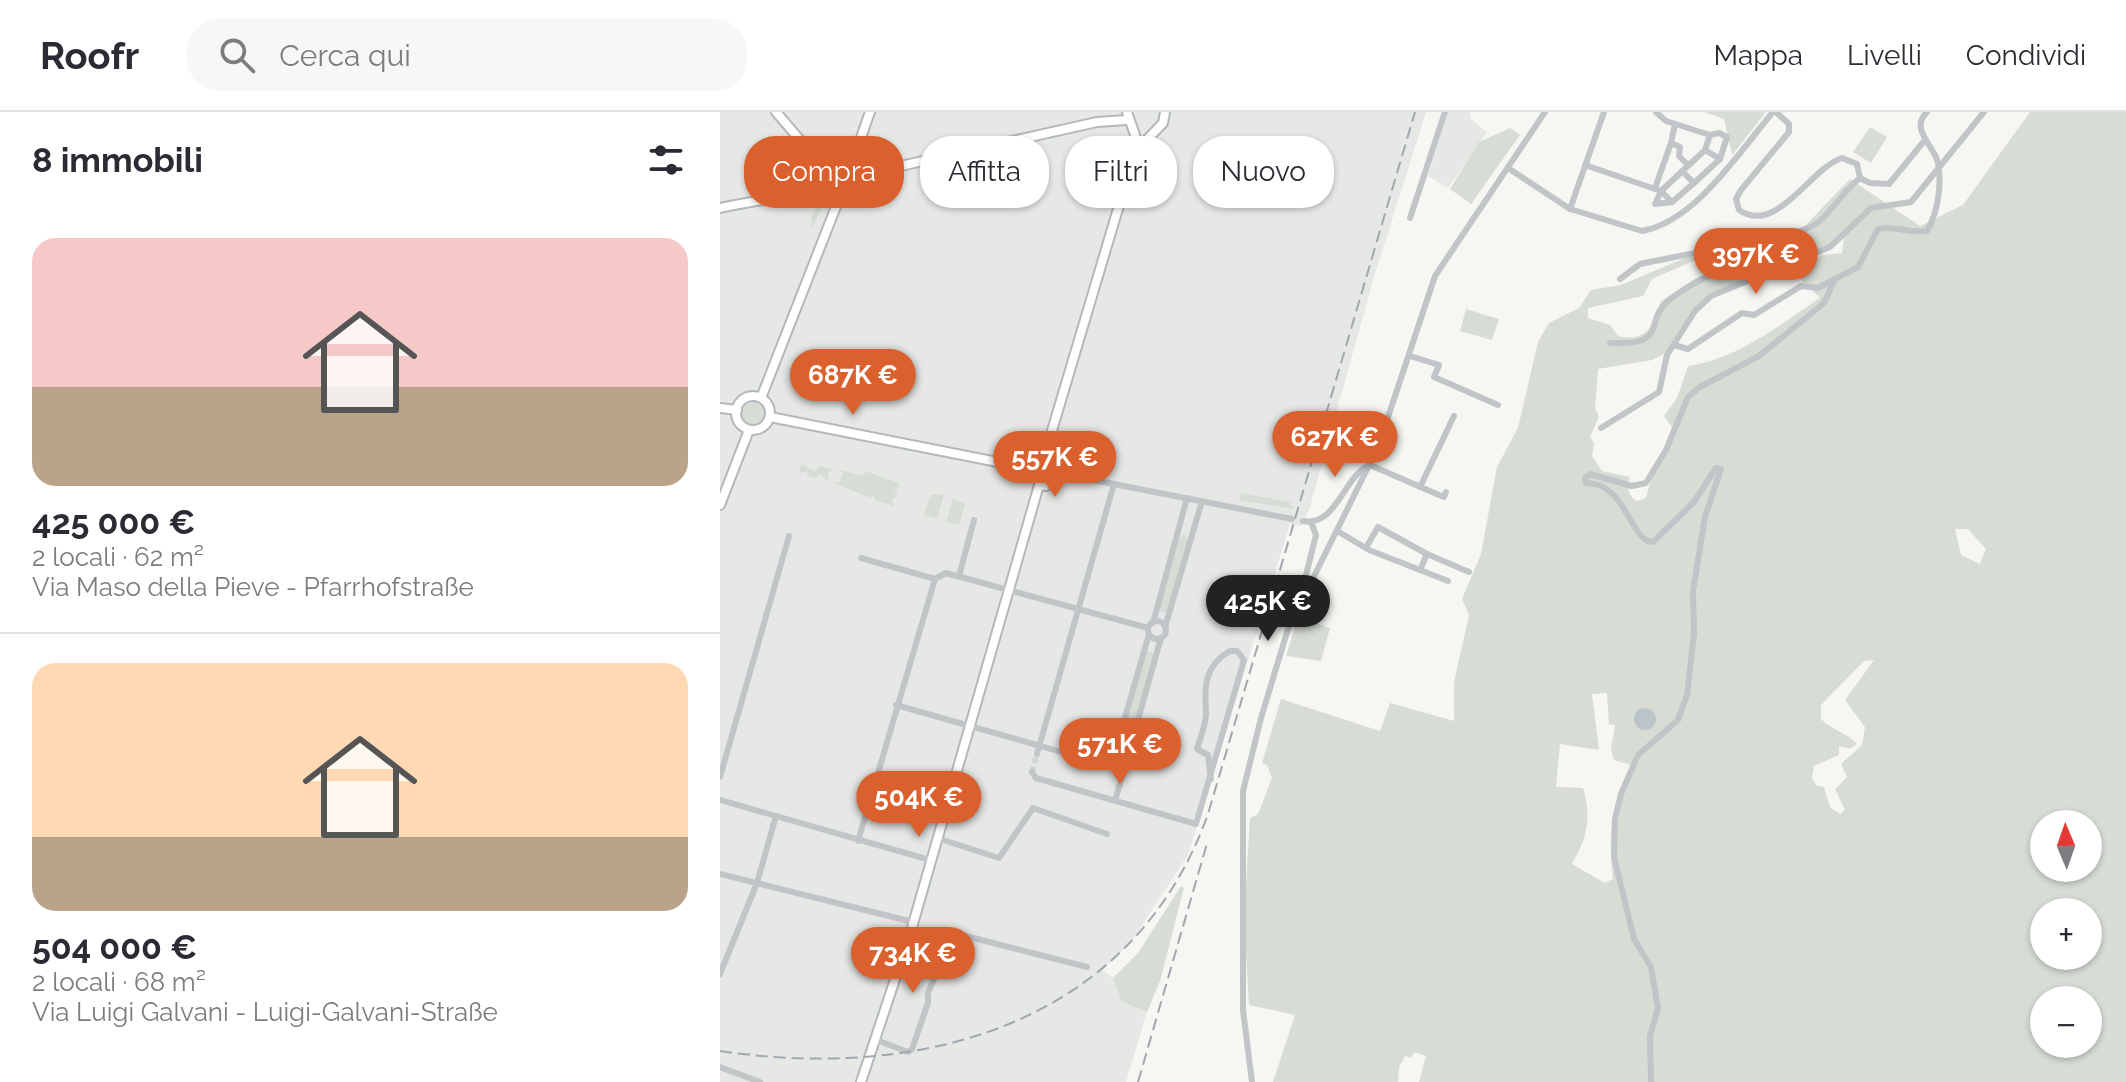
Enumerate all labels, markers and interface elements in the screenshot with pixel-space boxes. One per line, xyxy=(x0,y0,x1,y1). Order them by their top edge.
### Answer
search box xyxy=(187,19,747,91)
text: Roofr xyxy=(40,33,139,78)
icon: search xyxy=(215,33,259,77)
text: Cerca qui xyxy=(279,38,411,73)
text: Mappa xyxy=(1714,39,1803,72)
text: Livelli xyxy=(1847,39,1922,72)
text: Condividi xyxy=(1966,39,2086,72)
chip: Compra xyxy=(744,136,904,208)
chip: Affitta xyxy=(920,136,1049,208)
chip: Filtri xyxy=(1065,136,1177,208)
chip: Nuovo xyxy=(1193,136,1334,208)
icon: filters xyxy=(644,138,688,182)
text: 8 immobili xyxy=(32,140,203,180)
pin: 397K € xyxy=(1691,228,1821,296)
text: 397K € xyxy=(1712,239,1800,269)
icon: home xyxy=(288,290,432,434)
pin: 687K € xyxy=(788,349,918,417)
text: 687K € xyxy=(808,360,898,390)
pin: 627K € xyxy=(1270,411,1400,479)
text: 627K € xyxy=(1290,422,1380,452)
pin: 557K € xyxy=(990,431,1120,499)
text: 557K € xyxy=(1011,442,1099,472)
text: 425 000 € xyxy=(32,502,196,542)
text: 2 locali · 62 m² xyxy=(32,542,204,572)
text: Via Maso della Pieve - Pfarrhofstraße xyxy=(32,572,474,602)
pin: 425K € xyxy=(1203,575,1333,643)
text: 425K € xyxy=(1224,586,1312,616)
icon: home xyxy=(288,715,432,859)
pin: 571K € xyxy=(1055,718,1185,786)
text: 571K € xyxy=(1077,729,1163,759)
pin: 504K € xyxy=(854,771,984,839)
text: 504K € xyxy=(874,782,964,812)
north arrow xyxy=(2030,810,2102,882)
map controls xyxy=(2030,810,2102,1058)
button: + xyxy=(2030,898,2102,970)
text: 504 000 € xyxy=(32,927,197,967)
pin: 734K € xyxy=(848,927,978,995)
text: 734K € xyxy=(869,938,957,968)
text: 2 locali · 68 m² xyxy=(32,967,206,997)
button: − xyxy=(2030,986,2102,1058)
text: Via Luigi Galvani - Luigi-Galvani-Straße xyxy=(32,997,498,1027)

